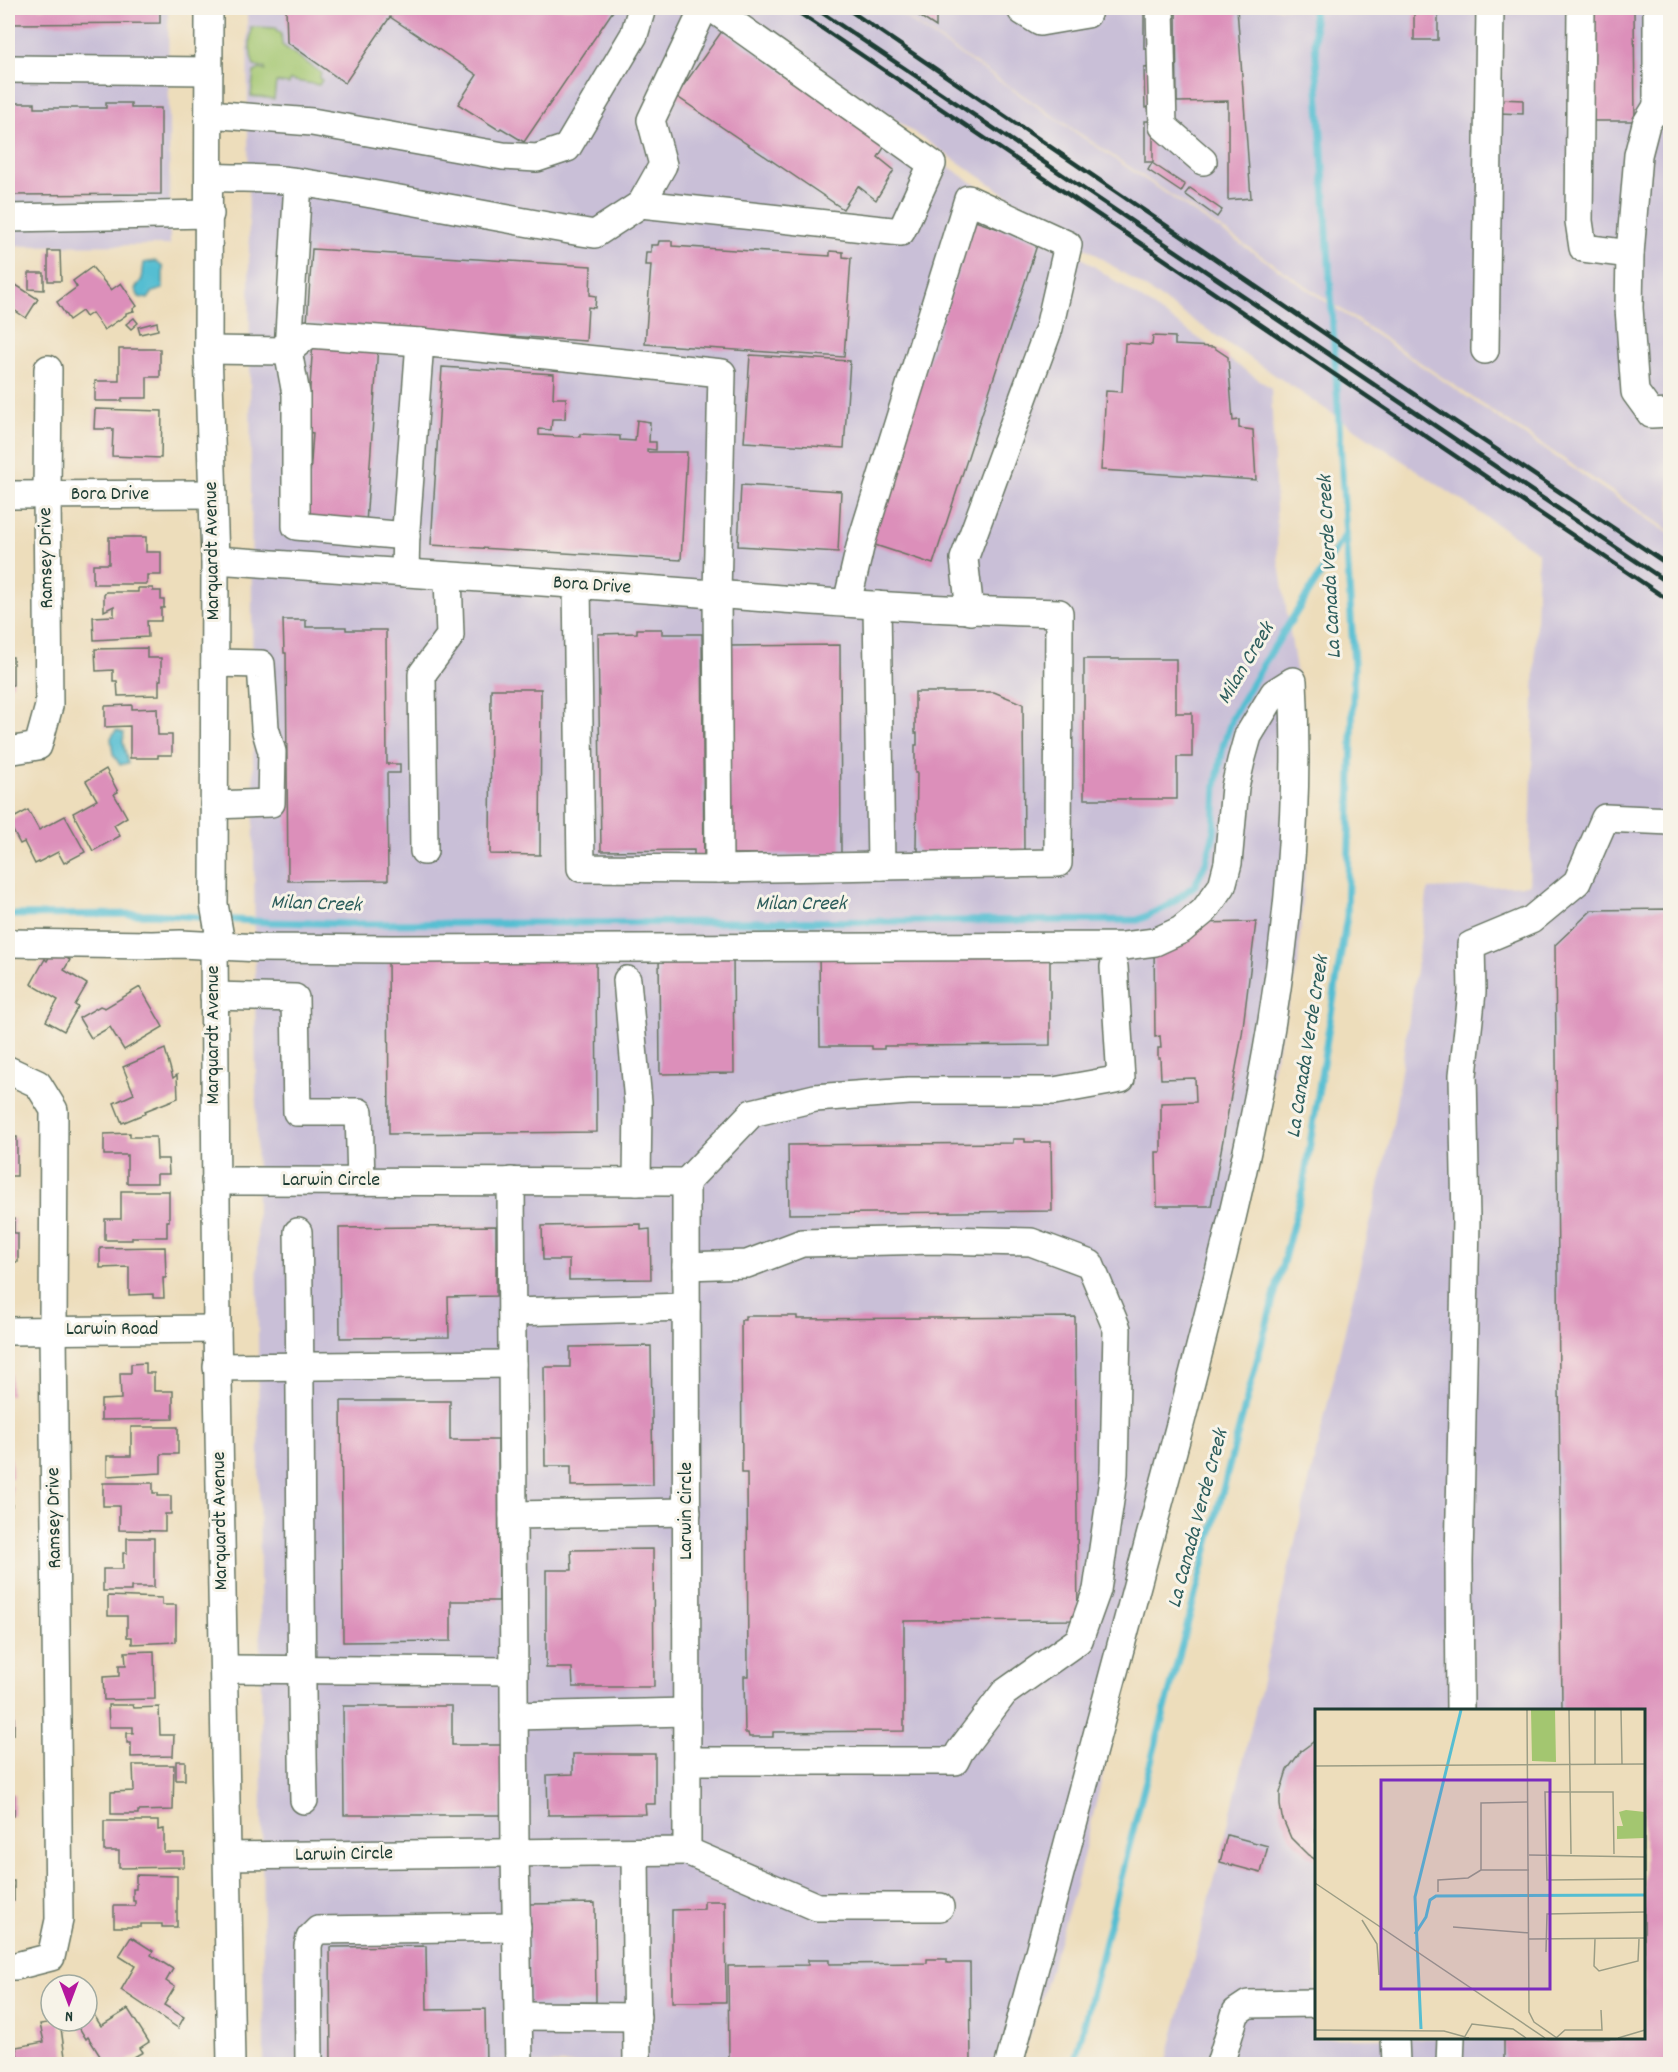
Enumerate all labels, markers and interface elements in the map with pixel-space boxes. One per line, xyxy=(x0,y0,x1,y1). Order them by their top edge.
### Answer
water label: La Canada Verde Creek xyxy=(1311,472,1351,660)
street label: Bora Drive xyxy=(71,481,149,509)
street label: Marquardt Avenue xyxy=(198,481,228,621)
street label: Ramsey Drive xyxy=(32,507,62,609)
street label: Bora Drive xyxy=(552,569,632,603)
water label: Milan Creek xyxy=(1211,615,1284,711)
water label: Milan Creek xyxy=(270,888,364,922)
water label: Milan Creek xyxy=(756,890,849,920)
water label: La Canada Verde Creek xyxy=(1280,952,1339,1140)
street label: Marquardt Avenue xyxy=(200,965,228,1104)
street label: Larwin Circle xyxy=(282,1167,380,1195)
street label: Larwin Road xyxy=(66,1316,158,1344)
water label: La Canada Verde Creek xyxy=(1161,1424,1238,1612)
street label: Marquardt Avenue xyxy=(206,1451,236,1591)
street label: Larwin Circle xyxy=(673,1462,701,1560)
street label: Ramsey Drive xyxy=(40,1467,70,1569)
inset map xyxy=(1315,1709,1645,2039)
street label: Larwin Circle xyxy=(295,1840,393,1870)
north arrow xyxy=(39,1973,99,2033)
text: N xyxy=(65,2004,73,2027)

